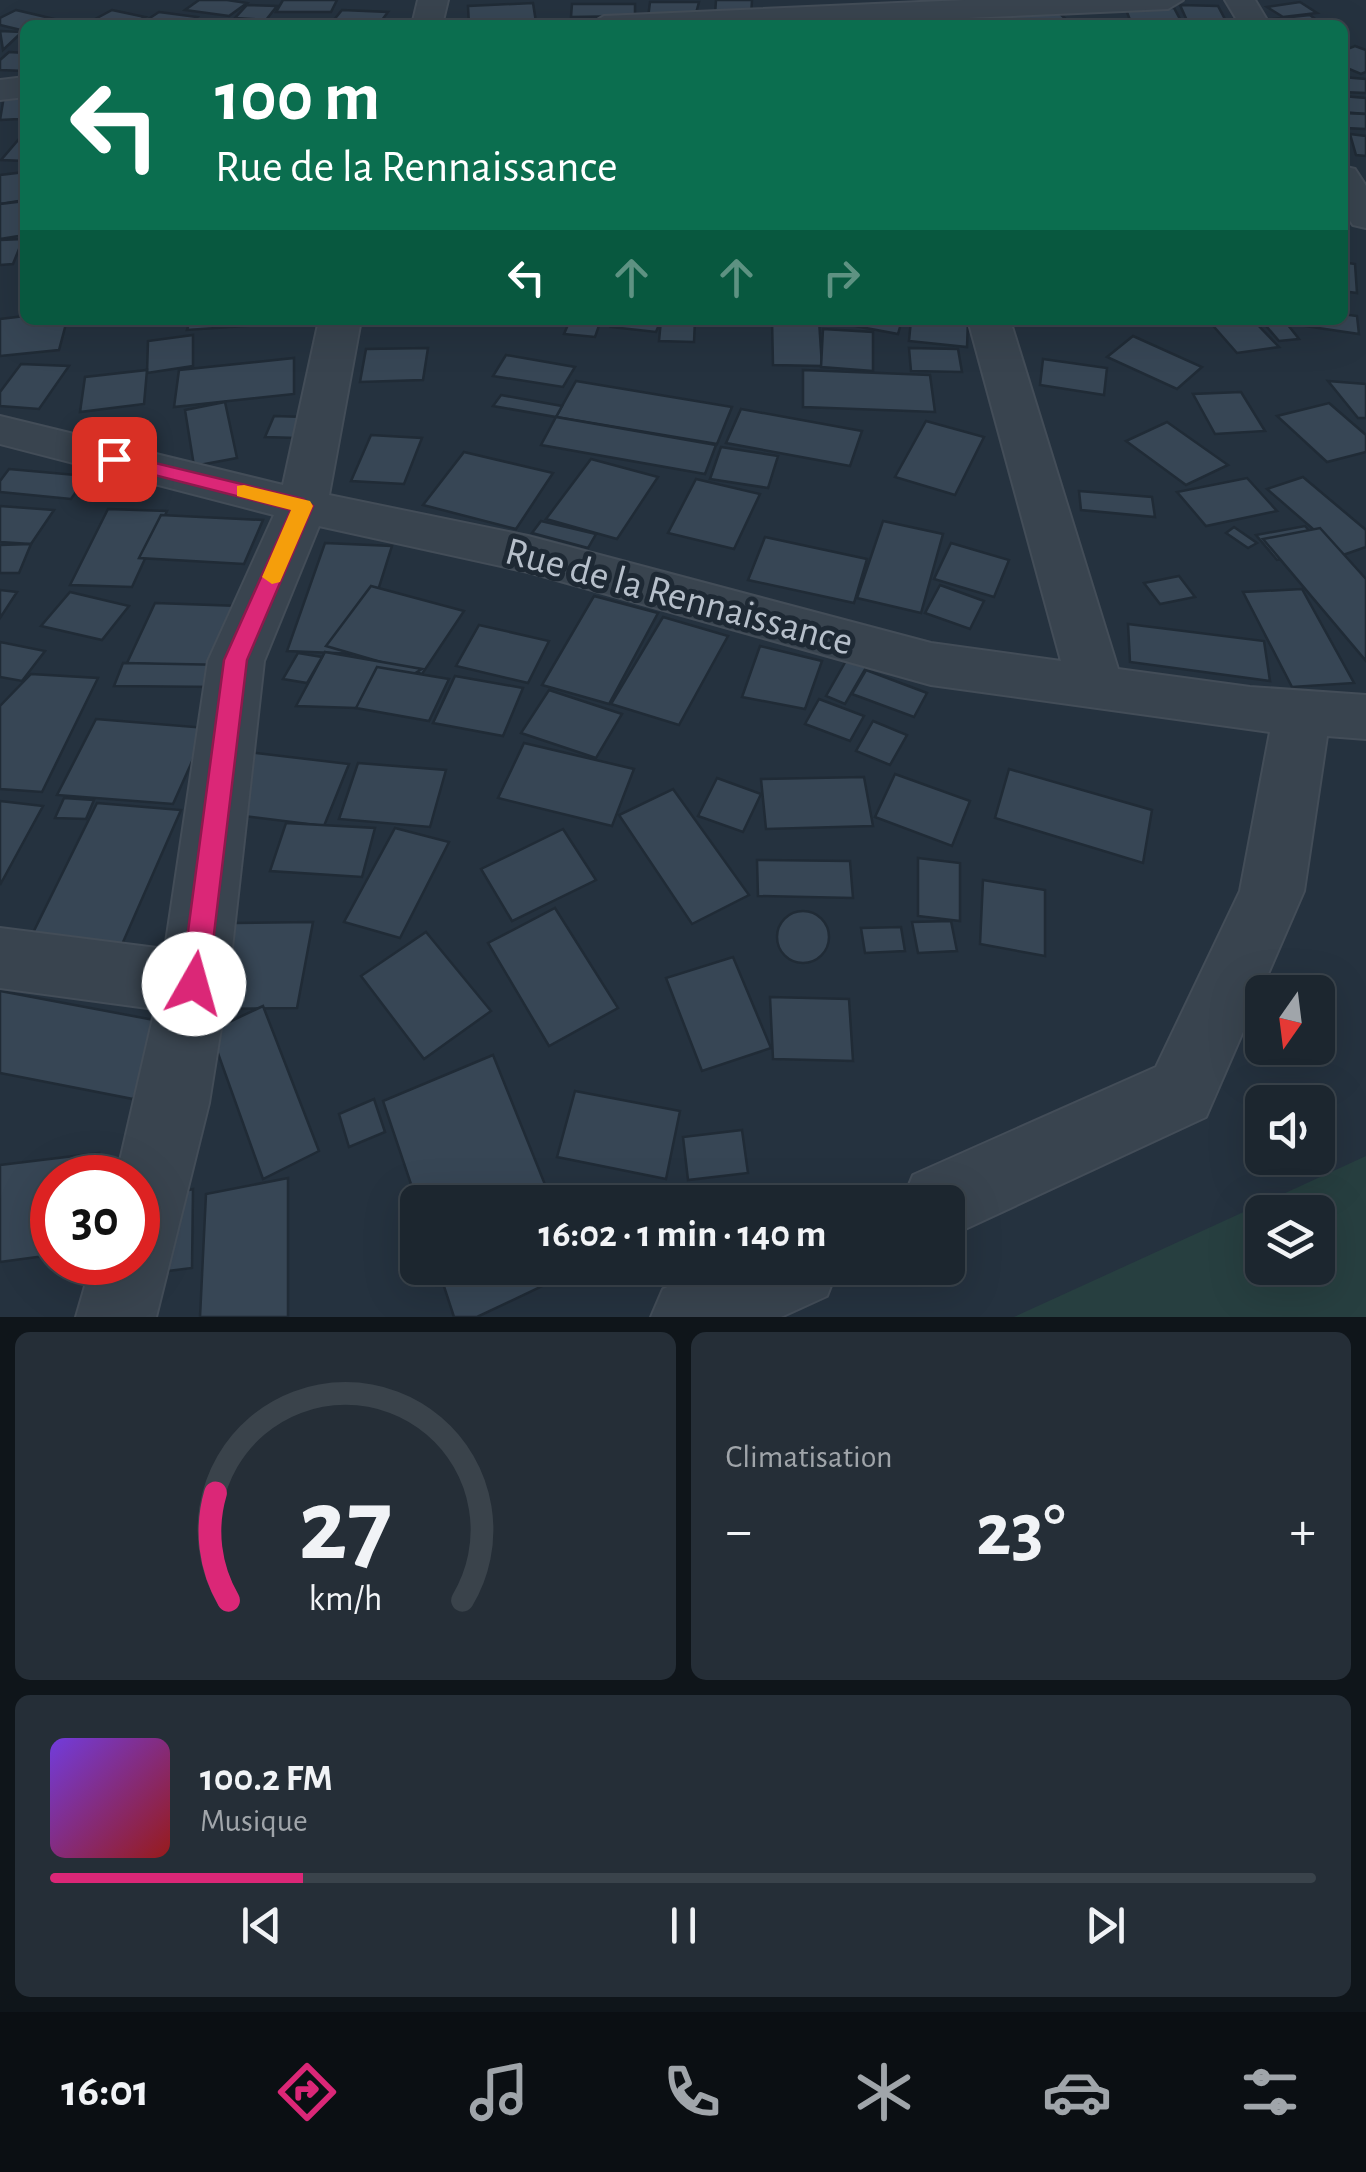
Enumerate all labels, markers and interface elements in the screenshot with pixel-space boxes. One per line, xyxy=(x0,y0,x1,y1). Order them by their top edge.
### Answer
icon: left xyxy=(50,60,180,190)
text: 100 m xyxy=(215,63,380,133)
text: Rue de la Rennaissance xyxy=(215,145,618,190)
icon: left xyxy=(499,250,554,305)
icon: ahead xyxy=(604,250,659,305)
icon: ahead xyxy=(709,250,764,305)
icon: right xyxy=(814,250,869,305)
pin xyxy=(72,417,157,502)
icon: arrive xyxy=(87,432,142,487)
street label: Rue de la Rennaissance xyxy=(501,531,857,663)
position arrow xyxy=(142,932,246,1036)
north arrow xyxy=(1245,975,1335,1065)
map controls xyxy=(1245,975,1335,1285)
button: sound xyxy=(1245,1085,1335,1175)
speed limit sign: 30 xyxy=(30,1155,160,1285)
button: layers xyxy=(1245,1195,1335,1285)
text: 16:02 · 1 min · 140 m xyxy=(539,1216,826,1254)
text: Climatisation xyxy=(726,1441,893,1473)
text: 27 xyxy=(298,1475,392,1579)
text: 23° xyxy=(976,1494,1066,1569)
text: − xyxy=(726,1504,752,1559)
text: + xyxy=(1290,1504,1316,1559)
text: km/h xyxy=(308,1581,382,1617)
text: 100.2 FM xyxy=(200,1760,333,1798)
text: Musique xyxy=(200,1805,308,1837)
icon: previous xyxy=(234,1898,289,1953)
icon: pause xyxy=(656,1898,711,1953)
icon: next xyxy=(1078,1898,1133,1953)
icon: directions xyxy=(272,2057,342,2127)
icon: music xyxy=(464,2057,534,2127)
icon: phone xyxy=(657,2057,727,2127)
icon: climate xyxy=(849,2057,919,2127)
icon: car xyxy=(1042,2057,1112,2127)
icon: filters xyxy=(1235,2057,1305,2127)
text: 16:01 xyxy=(61,2069,149,2114)

